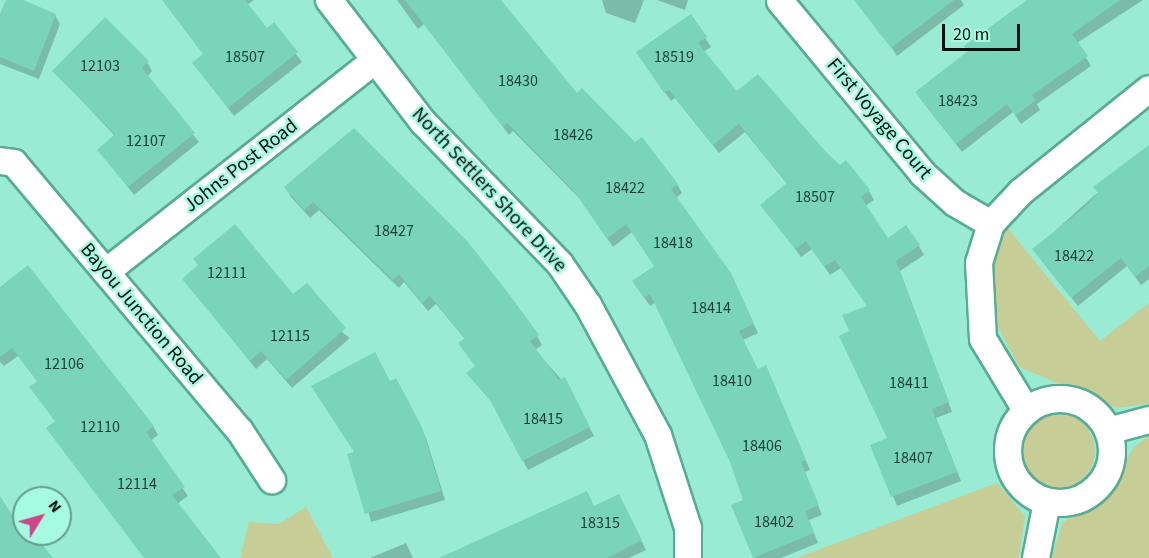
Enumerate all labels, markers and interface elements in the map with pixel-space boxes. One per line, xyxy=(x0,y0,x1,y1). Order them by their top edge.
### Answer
scale bar xyxy=(945,12,1023,50)
text: 20 m xyxy=(953,22,989,47)
house number: 18507 xyxy=(225,47,265,67)
house number: 18519 xyxy=(654,47,694,67)
street label: First Voyage Court xyxy=(821,54,937,184)
house number: 12103 xyxy=(80,56,120,76)
house number: 18430 xyxy=(498,71,538,91)
house number: 18423 xyxy=(938,91,978,111)
street label: North Settlers Shore Drive xyxy=(406,103,572,277)
street label: Johns Post Road xyxy=(179,114,303,218)
house number: 18426 xyxy=(553,125,593,145)
house number: 12107 xyxy=(126,131,166,151)
house number: 18422 xyxy=(605,178,645,198)
house number: 18507 xyxy=(795,187,835,207)
house number: 18427 xyxy=(374,221,414,241)
house number: 18418 xyxy=(653,233,693,253)
street label: Bayou Junction Road xyxy=(75,238,207,390)
house number: 18422 xyxy=(1054,246,1094,266)
house number: 12111 xyxy=(207,263,247,283)
house number: 18414 xyxy=(691,298,731,318)
house number: 12115 xyxy=(270,326,310,346)
house number: 12106 xyxy=(44,354,84,374)
house number: 18410 xyxy=(712,371,752,391)
house number: 18411 xyxy=(889,373,929,393)
house number: 18415 xyxy=(523,409,563,429)
house number: 12110 xyxy=(80,417,120,437)
house number: 18406 xyxy=(742,436,782,456)
house number: 18407 xyxy=(893,448,933,468)
house number: 12114 xyxy=(117,474,157,494)
north arrow xyxy=(12,486,72,546)
text: N xyxy=(43,495,67,517)
house number: 18402 xyxy=(754,512,794,532)
house number: 18315 xyxy=(580,513,620,533)

